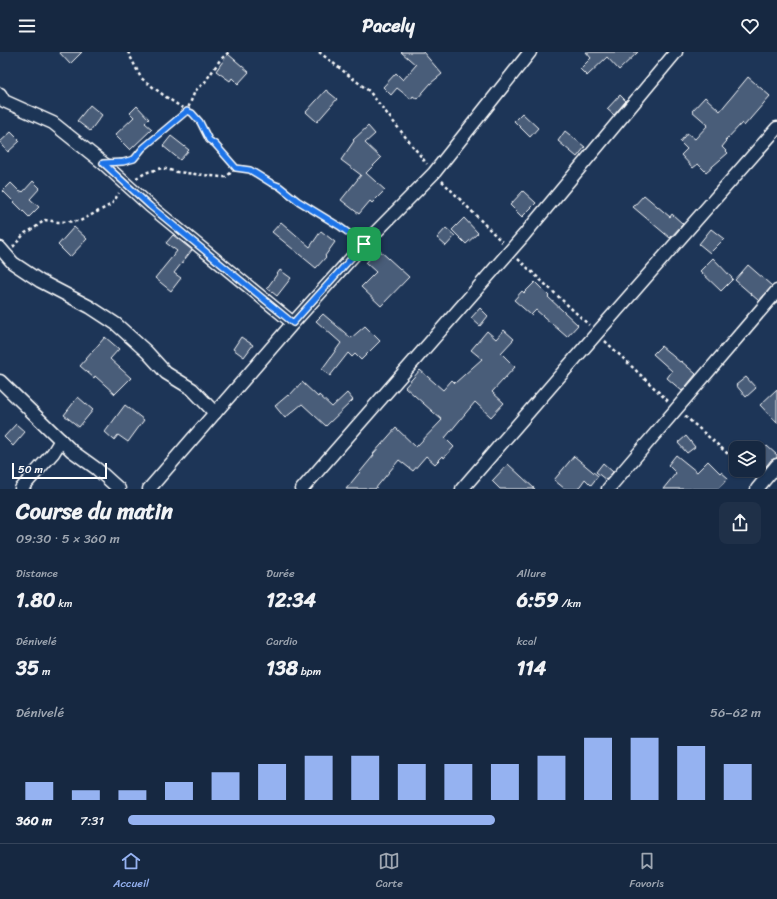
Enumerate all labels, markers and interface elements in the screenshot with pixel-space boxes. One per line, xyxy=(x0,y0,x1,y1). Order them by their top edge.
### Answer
text: Pacely xyxy=(362,10,415,42)
icon: menu xyxy=(16,15,38,37)
icon: heart xyxy=(739,15,761,37)
pin xyxy=(347,227,381,261)
icon: arrive xyxy=(353,233,375,255)
map controls xyxy=(729,441,765,477)
button: layers xyxy=(729,441,765,477)
text: 50 m xyxy=(18,460,43,479)
scale bar xyxy=(12,461,107,480)
text: Course du matin xyxy=(16,492,173,531)
button: share xyxy=(719,502,761,544)
text: 09:30 · 5 × 360 m xyxy=(16,527,120,550)
text: Distance xyxy=(16,564,58,583)
text: Durée xyxy=(266,564,295,583)
text: Allure xyxy=(517,564,546,583)
text: 1.80 xyxy=(16,583,55,618)
text: 12:34 xyxy=(266,583,316,618)
text: 6:59 xyxy=(517,583,559,618)
text: km xyxy=(55,594,72,613)
text: /km xyxy=(559,594,581,613)
text: Dénivelé xyxy=(16,632,57,651)
text: Cardio xyxy=(266,632,298,651)
text: kcal xyxy=(517,632,537,651)
text: 35 xyxy=(16,651,39,686)
text: 138 xyxy=(266,651,298,686)
text: 114 xyxy=(517,651,546,686)
text: m xyxy=(39,662,51,681)
text: bpm xyxy=(298,662,321,681)
text: Dénivelé xyxy=(16,701,64,724)
text: 56–62 m xyxy=(710,701,761,724)
text: 360 m xyxy=(16,809,52,832)
text: 7:31 xyxy=(80,809,104,832)
tab: Accueil xyxy=(113,850,149,893)
tab: Carte xyxy=(376,850,403,893)
tab: Favoris xyxy=(629,850,664,893)

